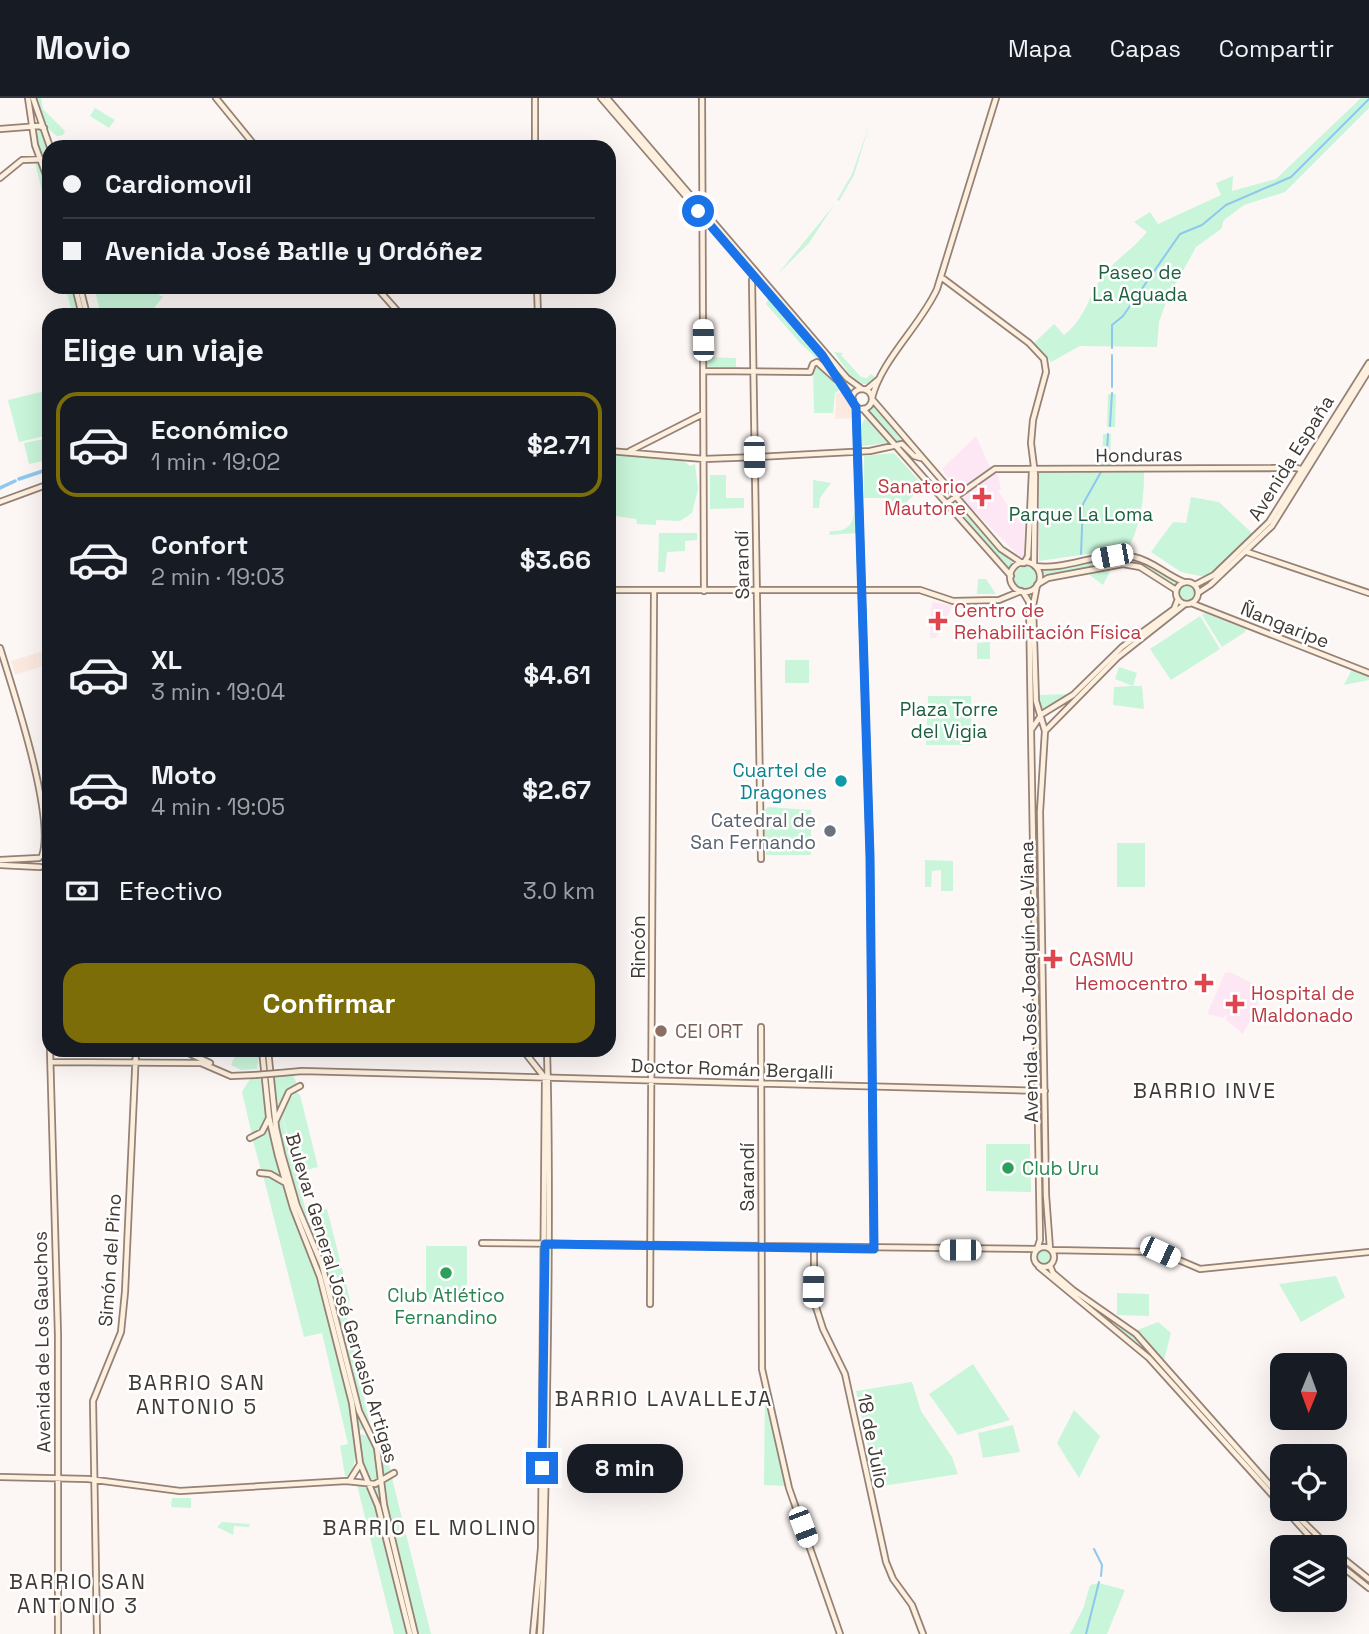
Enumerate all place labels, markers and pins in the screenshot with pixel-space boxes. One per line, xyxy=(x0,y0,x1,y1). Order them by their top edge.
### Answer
place label: Sanatorio Mautone xyxy=(878,474,966,521)
marker: Sanatorio Mautone xyxy=(972,487,992,507)
place label: Centro de Rehabilitación Física xyxy=(954,598,1142,645)
marker: Centro de Rehabilitación Física xyxy=(928,611,948,631)
place label: Cuartel de Dragones xyxy=(732,758,827,805)
marker: Cuartel de Dragones xyxy=(833,773,849,789)
place label: Catedral de San Fernando xyxy=(690,808,816,855)
marker: Catedral de San Fernando xyxy=(822,823,838,839)
place label: CASMU xyxy=(1069,947,1134,972)
marker: CASMU xyxy=(1043,949,1063,969)
place label: Hemocentro xyxy=(1075,971,1188,996)
marker: Hemocentro xyxy=(1194,973,1214,993)
place label: Hospital de Maldonado xyxy=(1251,981,1355,1028)
marker: Hospital de Maldonado xyxy=(1225,994,1245,1014)
place label: CEI ORT xyxy=(675,1019,743,1044)
marker: CEI ORT xyxy=(653,1023,669,1039)
place label: Club Uru xyxy=(1022,1156,1099,1181)
marker: Club Uru xyxy=(1000,1160,1016,1176)
marker: Club Atlético Fernandino xyxy=(438,1265,454,1281)
place label: Club Atlético Fernandino xyxy=(387,1283,505,1330)

